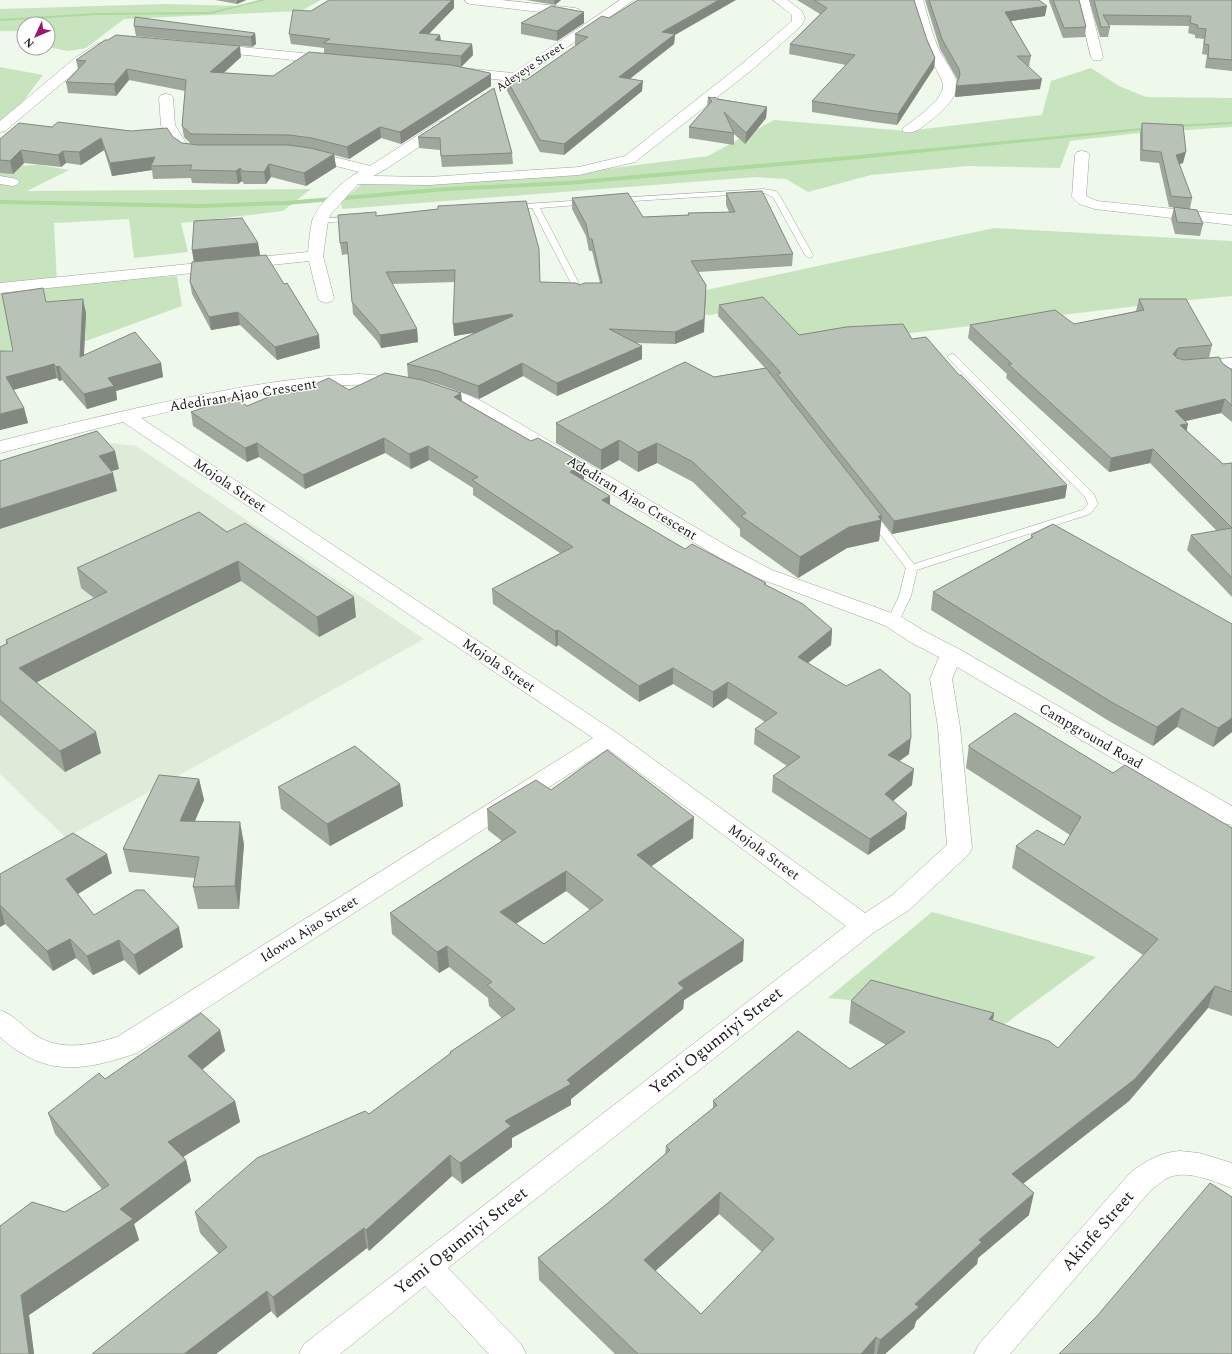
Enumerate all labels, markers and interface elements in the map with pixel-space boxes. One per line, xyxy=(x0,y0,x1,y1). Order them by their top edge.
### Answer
north arrow xyxy=(16,16,56,56)
text: N xyxy=(20,33,38,52)
street label: Adeyeye Street xyxy=(492,37,568,97)
street label: Adediran Ajao Crescent xyxy=(168,373,318,417)
street label: Adediran Ajao Crescent xyxy=(563,451,701,545)
street label: Mojola Street xyxy=(189,453,271,517)
street label: Mojola Street xyxy=(458,633,540,697)
street label: Campground Road xyxy=(1035,698,1147,774)
street label: Mojola Street xyxy=(724,819,804,885)
street label: Idowu Ajao Street xyxy=(256,890,362,968)
street label: Yemi Ogunniyi Street xyxy=(644,980,788,1102)
street label: Yemi Ogunniyi Street xyxy=(389,1180,533,1302)
street label: Akinfe Street xyxy=(1055,1185,1141,1277)

